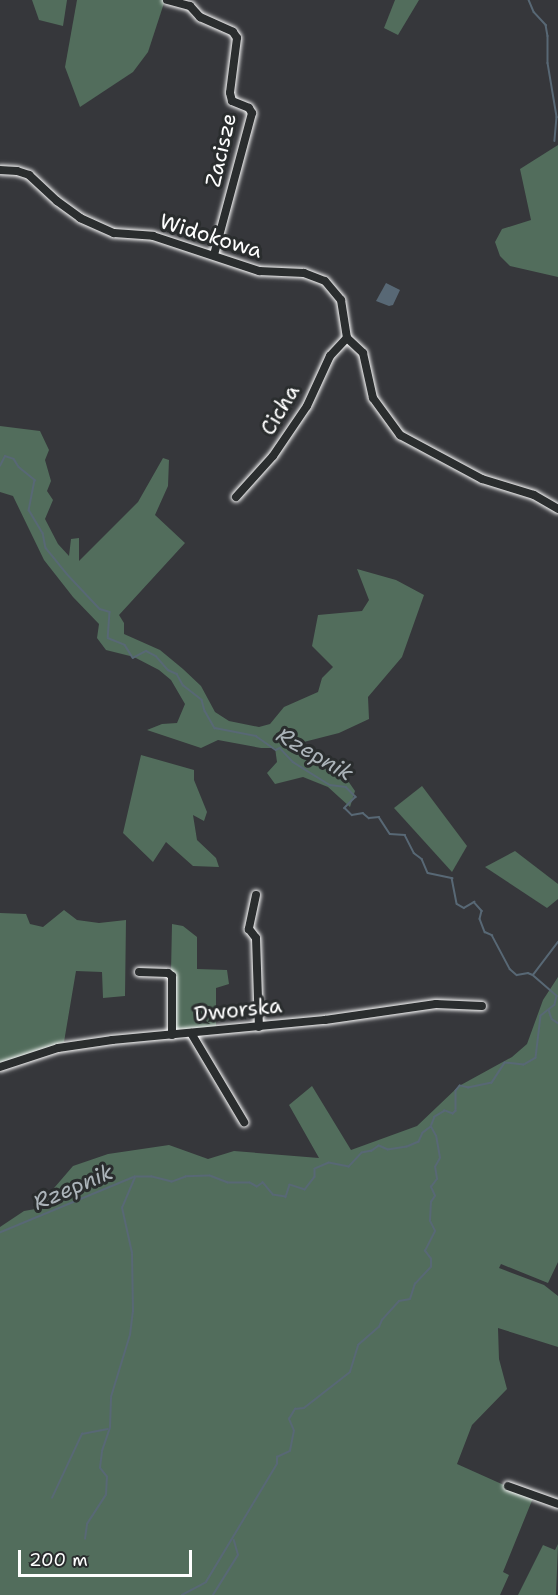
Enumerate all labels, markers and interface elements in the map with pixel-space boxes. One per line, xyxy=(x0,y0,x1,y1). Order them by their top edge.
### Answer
street label: Zacisze xyxy=(200,111,242,189)
street label: Widokowa xyxy=(157,208,265,264)
street label: Cicha xyxy=(255,380,305,440)
water label: Rzepnik xyxy=(272,721,358,787)
street label: Dworska xyxy=(193,993,283,1027)
water label: Rzepnik xyxy=(29,1158,117,1216)
scale bar xyxy=(21,1538,195,1576)
text: 200 m xyxy=(29,1548,88,1572)

